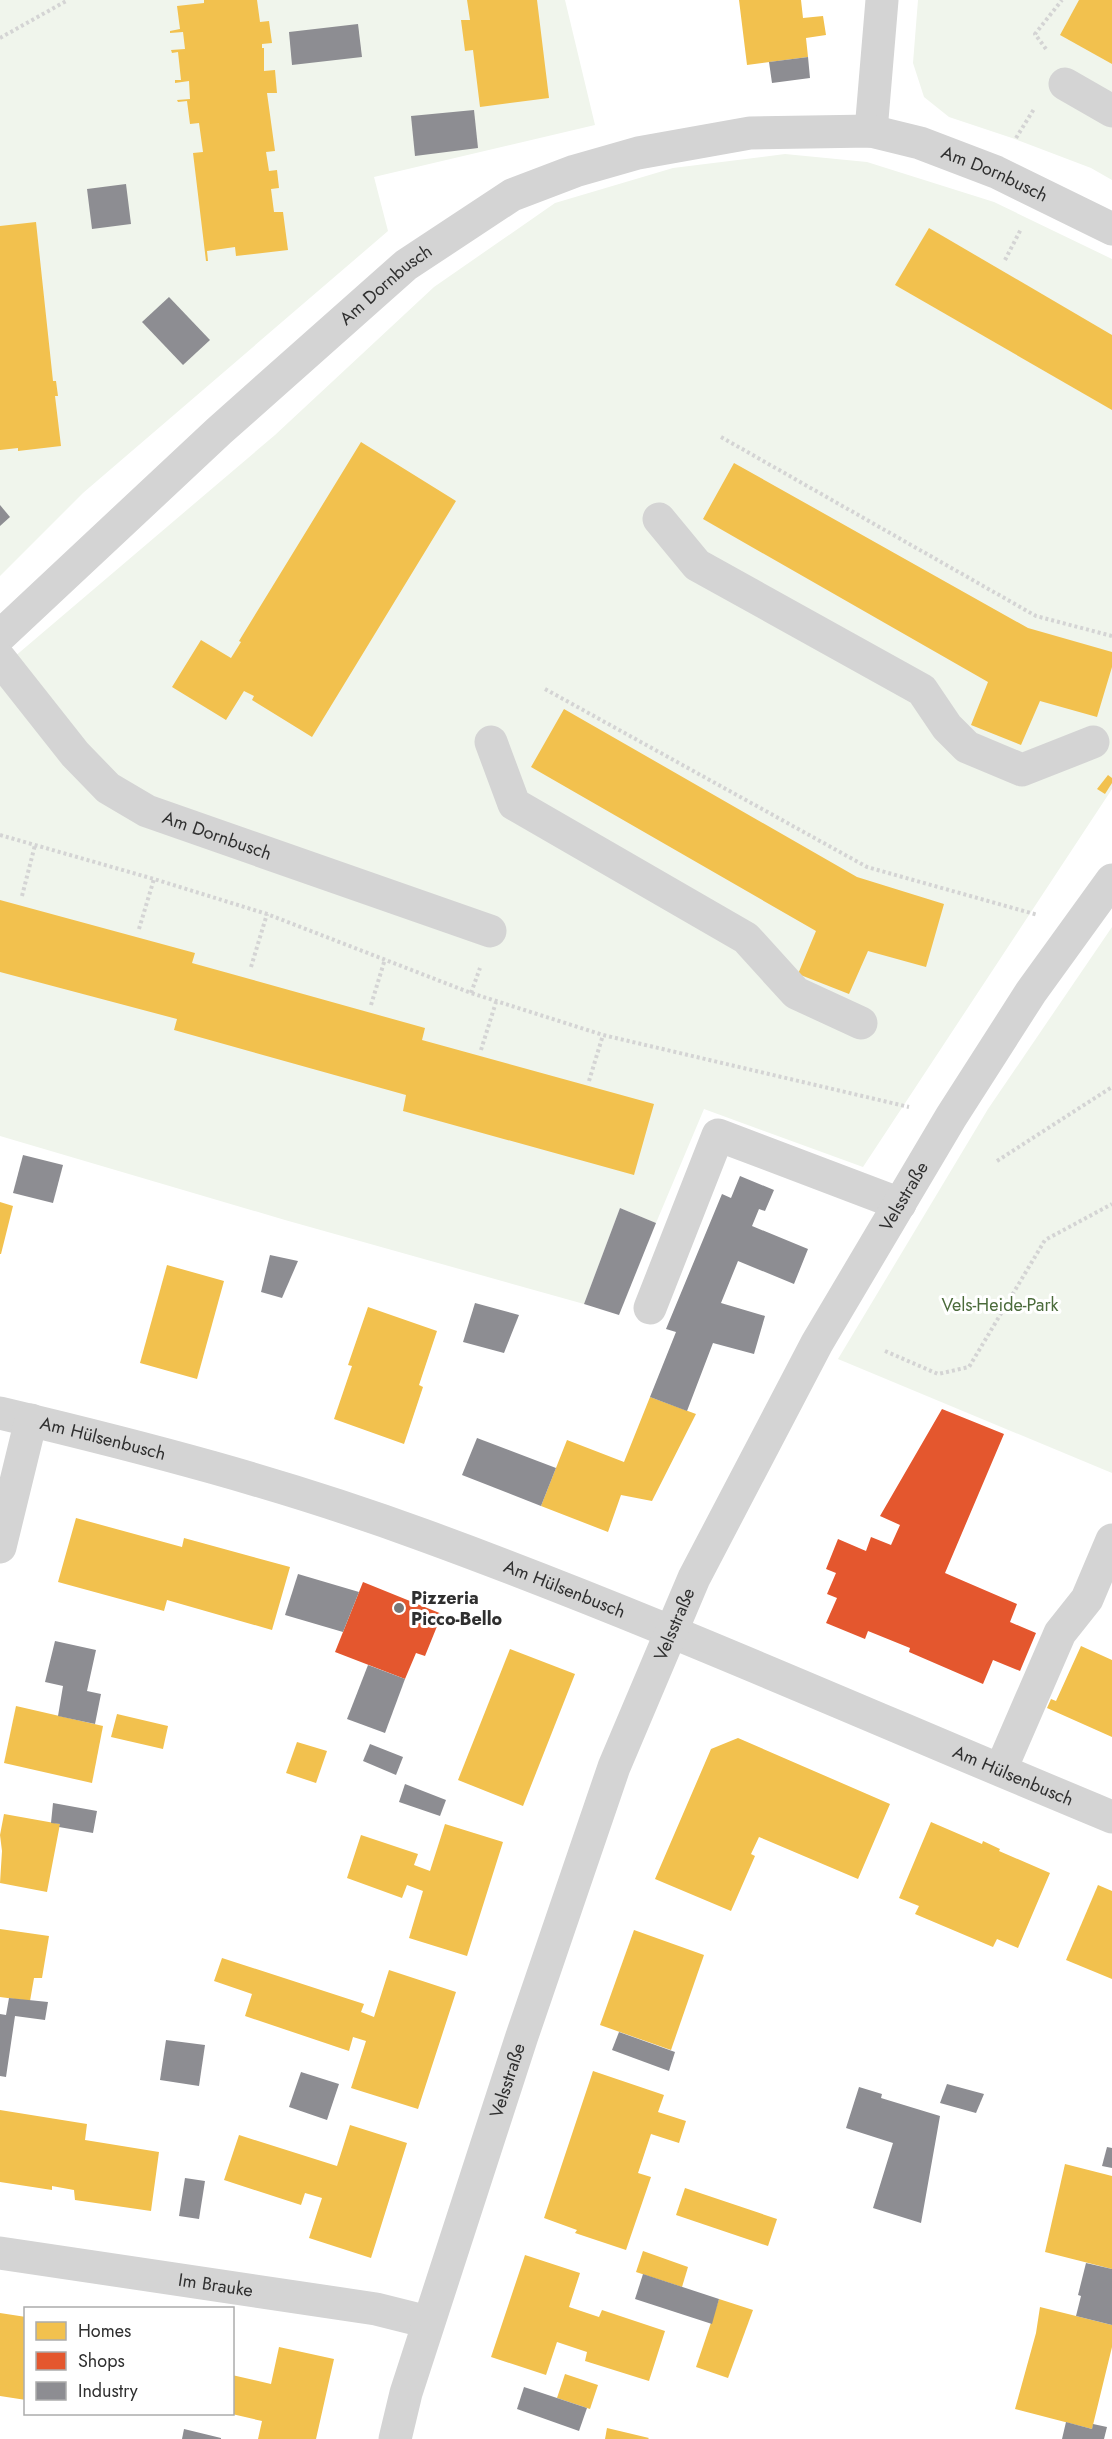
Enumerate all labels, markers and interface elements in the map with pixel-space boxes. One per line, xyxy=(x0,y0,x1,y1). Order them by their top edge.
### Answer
street label: Am Dornbusch xyxy=(938,139,1052,209)
street label: Am Dornbusch xyxy=(334,238,437,331)
street label: Am Dornbusch xyxy=(159,804,275,867)
street label: Velsstraße xyxy=(873,1157,935,1236)
park label: Vels-Heide-Park xyxy=(941,1292,1059,1318)
street label: Am Hülsenbusch xyxy=(37,1410,169,1467)
street label: Am Hülsenbusch xyxy=(500,1553,629,1625)
street label: Velsstraße xyxy=(647,1584,701,1665)
place label: Pizzeria Picco-Bello xyxy=(411,1585,503,1632)
marker: Pizzeria Picco-Bello xyxy=(392,1601,406,1615)
street label: Am Hülsenbusch xyxy=(949,1739,1078,1813)
street label: Velsstraße xyxy=(483,2040,532,2121)
street label: Im Brauke xyxy=(177,2267,255,2304)
legend xyxy=(24,2307,234,2415)
text: Homes xyxy=(78,2318,131,2344)
text: Shops xyxy=(78,2348,125,2374)
text: Industry xyxy=(78,2378,138,2404)

